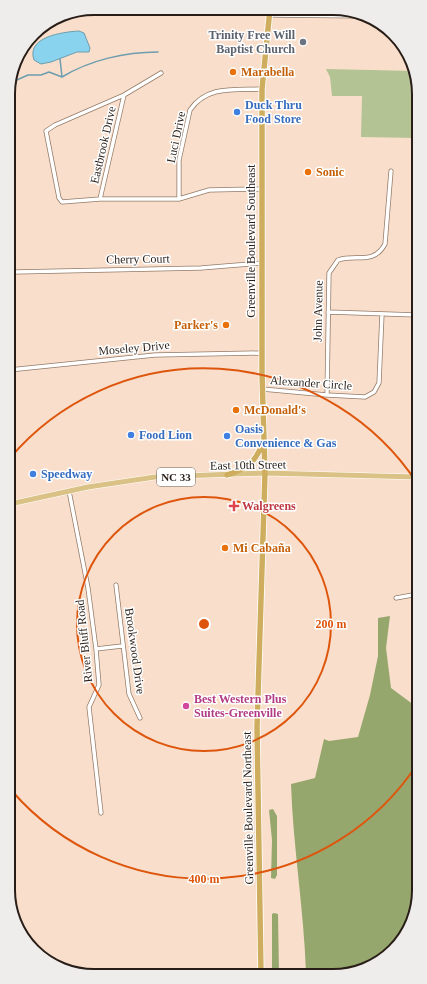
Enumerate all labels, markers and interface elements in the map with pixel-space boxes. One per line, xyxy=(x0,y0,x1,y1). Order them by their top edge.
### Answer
place label: Trinity Free Will Baptist Church xyxy=(209,28,296,56)
marker: Trinity Free Will Baptist Church xyxy=(298,37,308,47)
place label: Marabella xyxy=(241,65,294,79)
marker: Marabella xyxy=(228,67,238,77)
place label: Duck Thru Food Store xyxy=(245,98,302,126)
street label: Eastbrook Drive xyxy=(87,105,119,185)
marker: Duck Thru Food Store xyxy=(232,107,242,117)
street label: Luci Drive xyxy=(164,110,188,164)
street label: Greenville Boulevard Southeast xyxy=(244,164,258,318)
place label: Sonic xyxy=(316,165,345,179)
marker: Sonic xyxy=(303,167,313,177)
street label: Cherry Court xyxy=(106,251,171,267)
street label: John Avenue xyxy=(310,280,326,342)
place label: Parker's xyxy=(174,318,218,332)
marker: Parker's xyxy=(221,320,231,330)
street label: Moseley Drive xyxy=(98,338,170,358)
street label: Alexander Circle xyxy=(269,373,353,393)
place label: McDonald's xyxy=(244,403,306,417)
marker: McDonald's xyxy=(231,405,241,415)
place label: Oasis Convenience & Gas xyxy=(235,422,337,450)
place label: Food Lion xyxy=(139,428,192,442)
marker: Food Lion xyxy=(126,430,136,440)
marker: Oasis Convenience & Gas xyxy=(222,431,232,441)
street label: East 10th Street xyxy=(210,457,287,473)
place label: Speedway xyxy=(41,467,92,481)
road number: NC 33 xyxy=(157,468,195,486)
marker: Speedway xyxy=(28,469,38,479)
place label: Walgreens xyxy=(242,499,296,513)
marker: Walgreens xyxy=(229,501,239,511)
place label: Mi Cabaña xyxy=(233,541,291,555)
marker: Mi Cabaña xyxy=(220,543,230,553)
street label: River Bluff Road xyxy=(73,599,95,683)
street label: Brookwood Drive xyxy=(122,607,148,695)
centre of rings xyxy=(197,617,211,631)
text: 200 m xyxy=(316,617,347,631)
place label: Best Western Plus Suites-Greenville xyxy=(194,692,287,720)
marker: Best Western Plus Suites-Greenville xyxy=(181,701,191,711)
street label: Greenville Boulevard Northeast xyxy=(240,731,256,885)
text: 400 m xyxy=(189,872,220,886)

